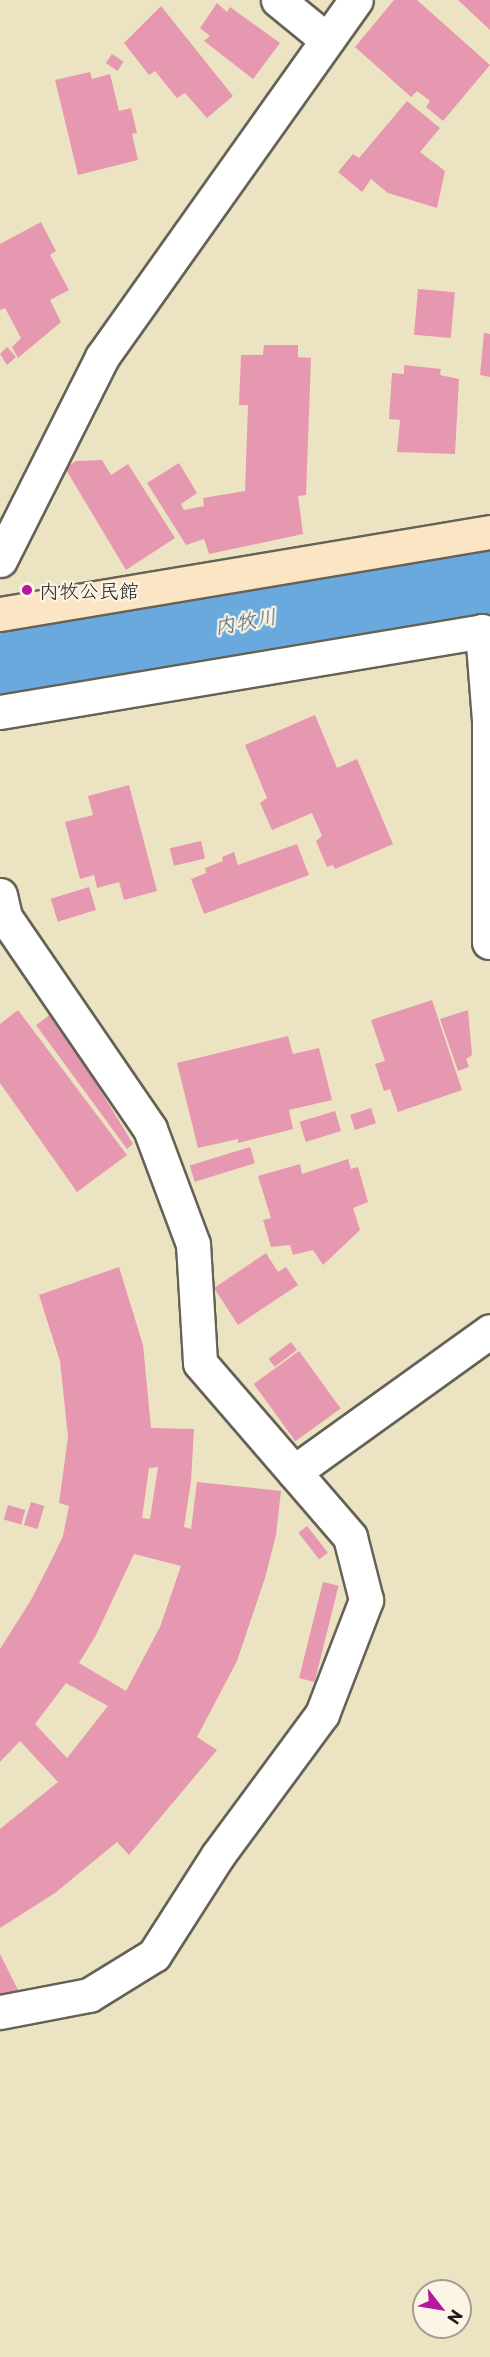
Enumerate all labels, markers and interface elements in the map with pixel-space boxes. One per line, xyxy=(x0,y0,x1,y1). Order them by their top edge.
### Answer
place label: 内牧公民館 xyxy=(39,578,139,602)
marker: 内牧公民館 xyxy=(20,583,34,597)
water label: 内牧川 xyxy=(212,602,278,638)
north arrow xyxy=(412,2279,472,2339)
text: N xyxy=(442,2306,469,2329)

